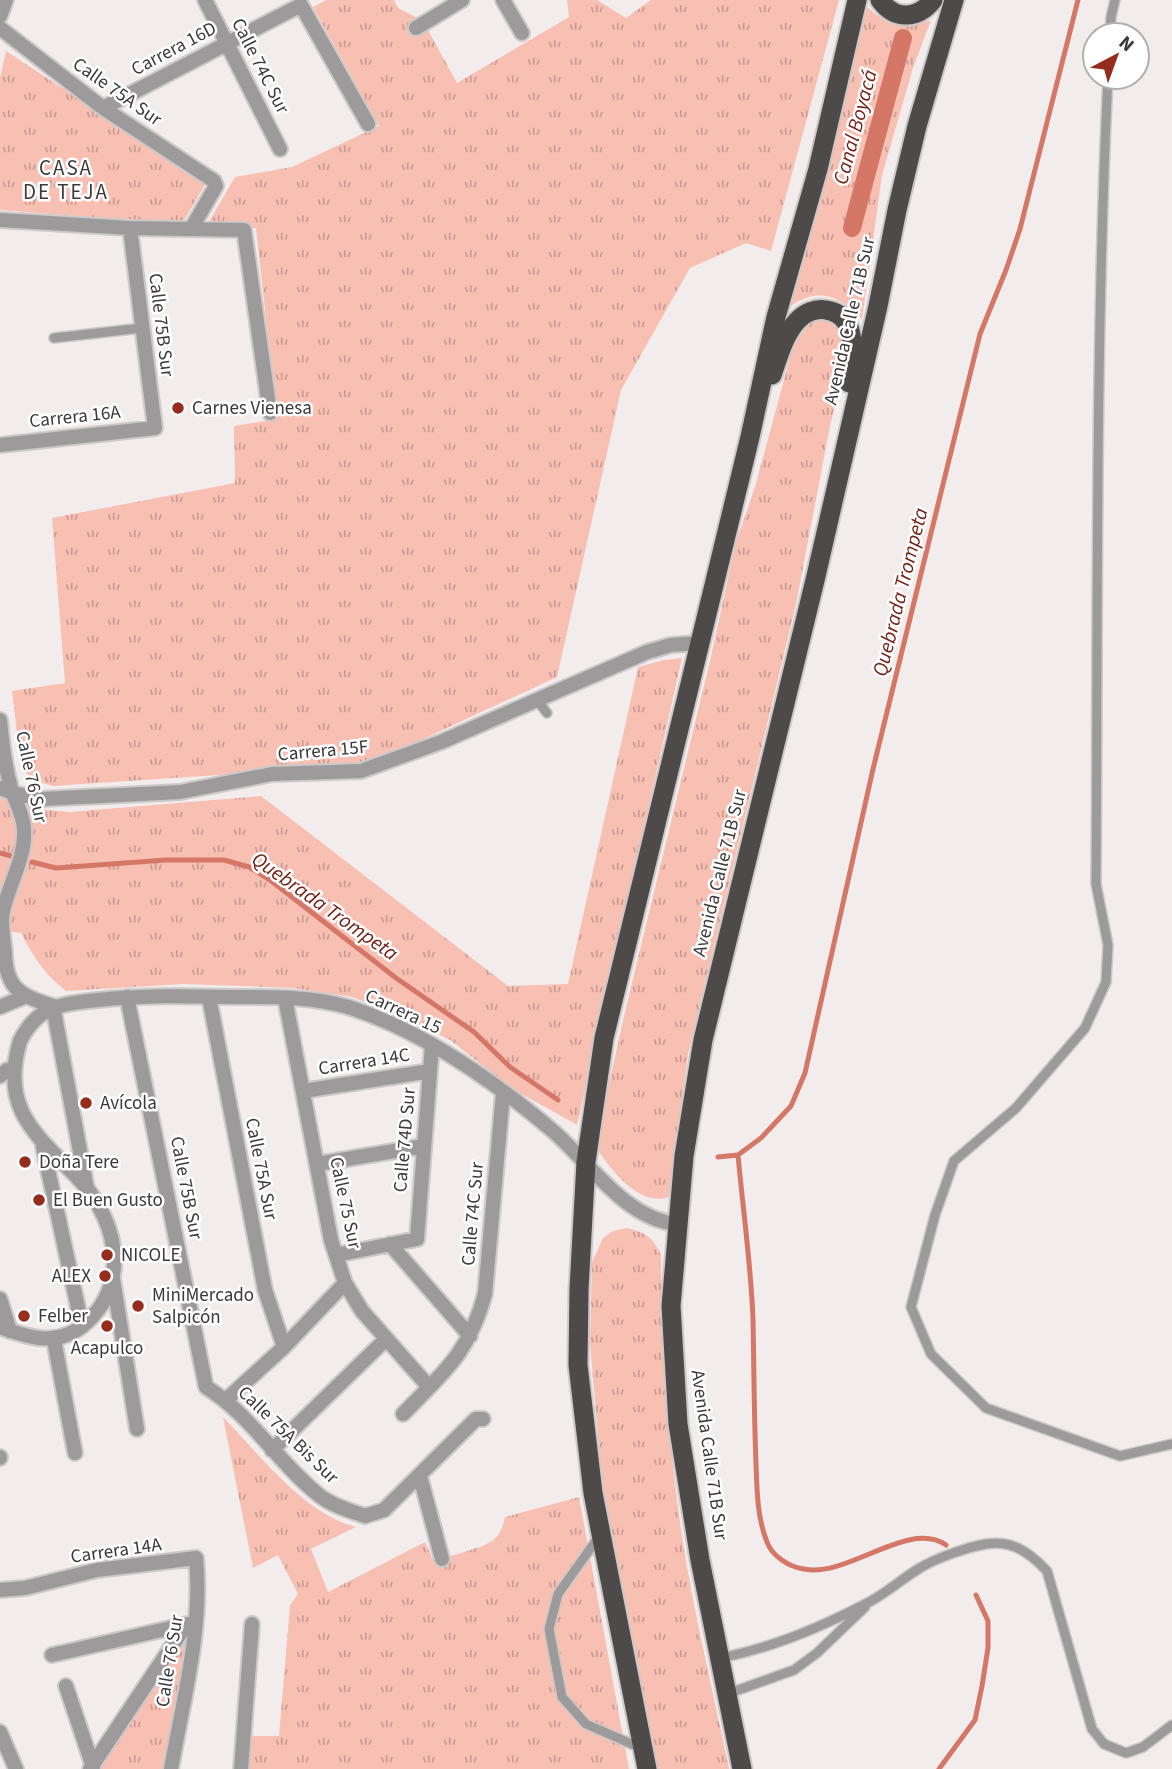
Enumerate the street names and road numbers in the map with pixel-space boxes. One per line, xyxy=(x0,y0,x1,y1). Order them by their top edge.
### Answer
street label: Calle 74C Sur xyxy=(224,14,296,119)
street label: Carrera 16D xyxy=(127,15,221,83)
street label: Calle 75A Sur xyxy=(67,51,167,133)
street label: Avenida Calle 71B Sur xyxy=(818,234,883,408)
street label: Calle 75B Sur xyxy=(141,272,181,379)
street label: Carrera 16A xyxy=(28,399,123,435)
street label: Calle 76 Sur xyxy=(8,729,54,826)
street label: Carrera 15F xyxy=(277,734,369,768)
street label: Avenida Calle 71B Sur xyxy=(686,786,754,960)
street label: Carrera 15 xyxy=(360,983,446,1041)
street label: Carrera 14C xyxy=(316,1041,412,1083)
street label: Calle 74D Sur xyxy=(387,1086,423,1193)
street label: Calle 75A Sur xyxy=(238,1116,284,1223)
street label: Calle 75B Sur xyxy=(163,1134,209,1242)
street label: Calle 75 Sur xyxy=(322,1155,368,1252)
street label: Calle 74C Sur xyxy=(455,1161,491,1267)
street label: Avenida Calle 71B Sur xyxy=(684,1368,734,1542)
street label: Calle 75A Bis Sur xyxy=(231,1380,345,1491)
street label: Carrera 14A xyxy=(69,1531,164,1571)
street label: Calle 76 Sur xyxy=(149,1613,191,1709)

